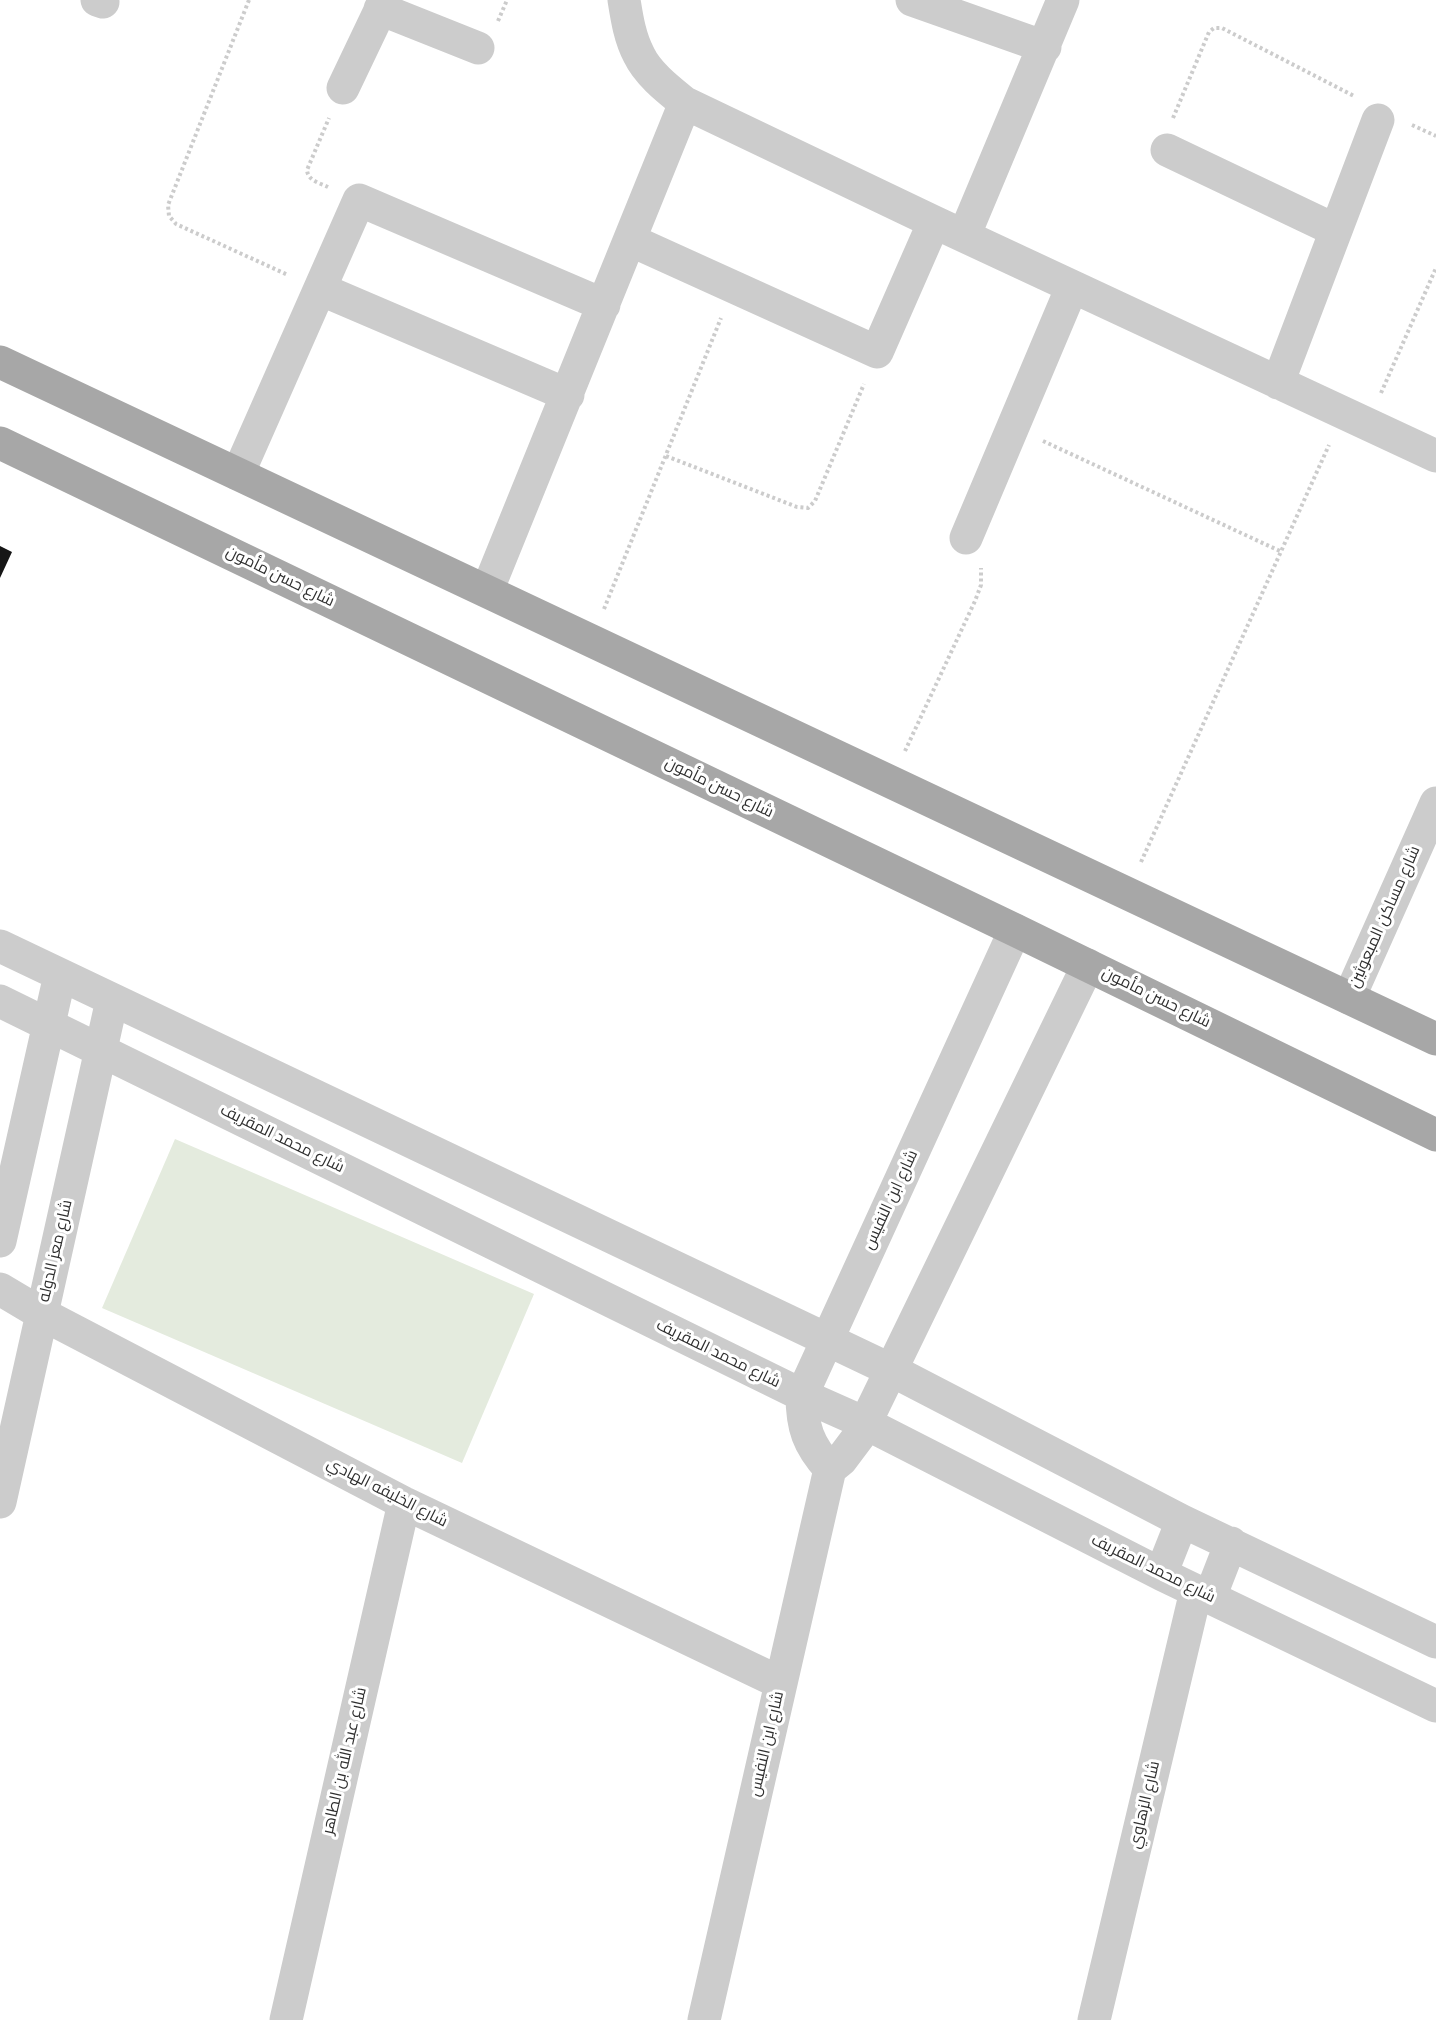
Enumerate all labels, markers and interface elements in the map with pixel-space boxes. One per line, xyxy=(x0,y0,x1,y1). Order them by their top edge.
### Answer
street label: شارع حسن مأمون xyxy=(223,542,337,612)
street label: شارع حسن مأمون xyxy=(662,753,776,823)
street label: شارع مساكن المبعوثين xyxy=(1345,843,1425,991)
street label: شارع حسن مأمون xyxy=(1099,963,1213,1033)
street label: شارع محمد المقريف xyxy=(217,1101,347,1177)
street label: شارع ابن النفيس xyxy=(860,1147,922,1253)
street label: شارع معز الدوله xyxy=(35,1198,77,1304)
street label: شارع محمد المقريف xyxy=(653,1316,783,1392)
street label: شارع الخليفه الهادي xyxy=(323,1454,451,1532)
street label: شارع محمد المقريف xyxy=(1088,1531,1218,1607)
street label: شارع عبد الله بن الطاهر xyxy=(319,1686,371,1836)
street label: شارع ابن النفيس xyxy=(746,1689,788,1799)
street label: شارع الزهاوي xyxy=(1126,1759,1164,1851)

